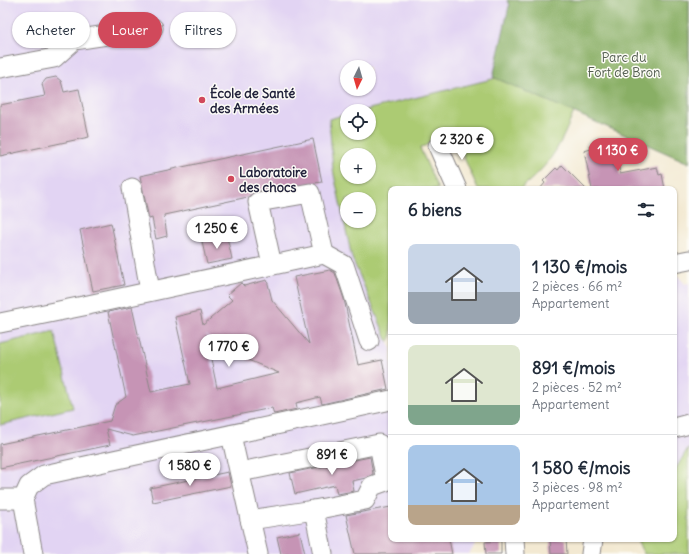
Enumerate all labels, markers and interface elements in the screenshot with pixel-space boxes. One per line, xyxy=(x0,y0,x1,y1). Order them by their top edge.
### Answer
chip: Acheter xyxy=(12,12,90,48)
chip: Louer xyxy=(98,12,162,48)
chip: Filtres xyxy=(170,12,236,48)
park label: Parc du Fort de Bron xyxy=(587,49,661,81)
north arrow xyxy=(340,60,376,96)
map controls xyxy=(340,60,376,228)
place label: École de Santé des Armées xyxy=(210,84,295,117)
marker: École de Santé des Armées xyxy=(197,95,207,105)
button: locate xyxy=(340,104,376,140)
pin: 2 320 € xyxy=(425,127,499,161)
text: 2 320 € xyxy=(440,131,484,148)
pin: 1 130 € xyxy=(581,138,655,172)
text: 1 130 € xyxy=(598,142,638,159)
button: + xyxy=(340,148,376,184)
place label: Laboratoire des chocs xyxy=(239,164,307,196)
marker: Laboratoire des chocs xyxy=(226,174,236,184)
button: − xyxy=(340,192,376,228)
text: 6 biens xyxy=(408,199,462,221)
icon: filters xyxy=(635,199,657,221)
pin: 1 250 € xyxy=(180,216,254,250)
text: 1 250 € xyxy=(196,220,238,237)
text: 1 130 €/mois xyxy=(532,256,627,278)
icon: home xyxy=(440,260,488,308)
text: 2 pièces · 66 m² xyxy=(532,278,622,295)
text: Appartement xyxy=(532,295,609,312)
pin: 1 770 € xyxy=(192,334,266,368)
text: 1 770 € xyxy=(208,338,250,355)
text: 891 €/mois xyxy=(532,357,615,379)
icon: home xyxy=(440,361,488,409)
text: 2 pièces · 52 m² xyxy=(532,379,622,396)
text: Appartement xyxy=(532,396,609,413)
pin: 891 € xyxy=(304,442,360,476)
text: 891 € xyxy=(316,446,348,463)
pin: 1 580 € xyxy=(153,453,227,487)
text: 1 580 € xyxy=(168,457,212,474)
text: 1 580 €/mois xyxy=(532,457,630,479)
icon: home xyxy=(440,461,488,509)
text: 3 pièces · 98 m² xyxy=(532,479,623,496)
text: Appartement xyxy=(532,496,609,513)

